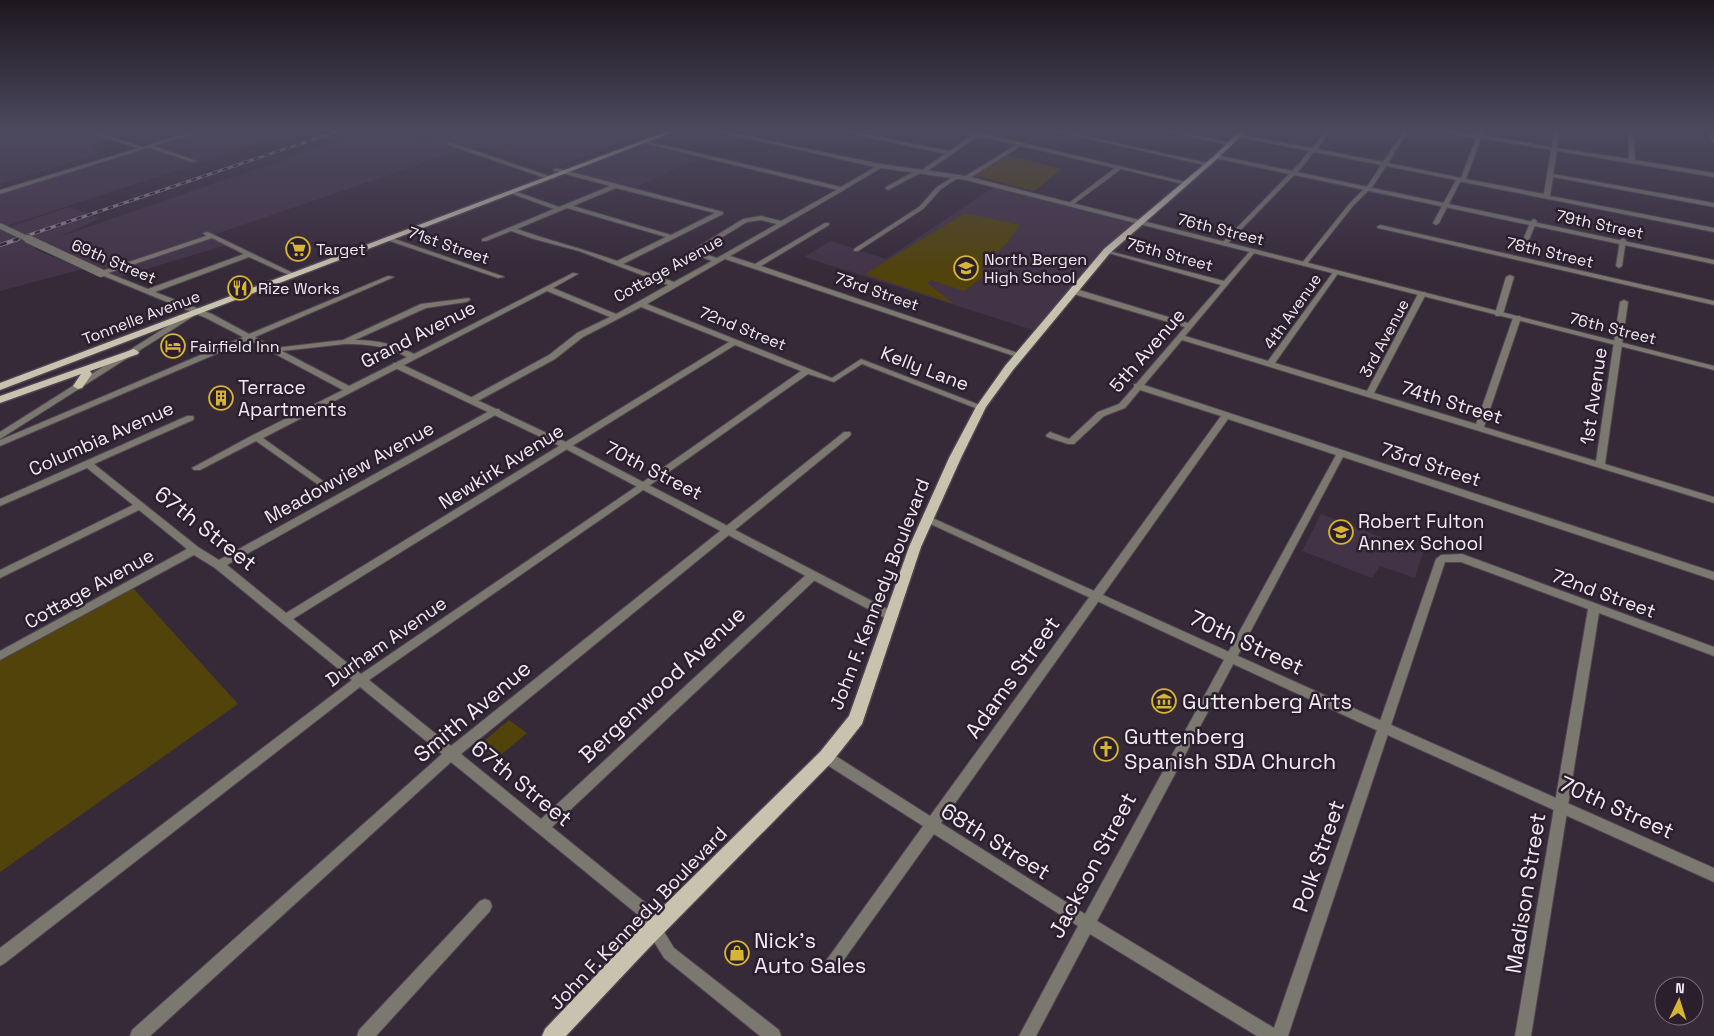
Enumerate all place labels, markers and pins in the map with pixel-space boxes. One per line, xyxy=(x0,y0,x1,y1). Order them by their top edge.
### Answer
supermarket icon: Target xyxy=(285,236,311,262)
place label: Target xyxy=(316,239,366,260)
place label: North Bergen High School xyxy=(984,249,1087,288)
school or university icon: North Bergen High School xyxy=(953,255,979,281)
restaurant icon: Rize Works xyxy=(227,275,253,301)
place label: Rize Works xyxy=(258,278,340,299)
hotel icon: Fairfield Inn xyxy=(160,333,186,359)
place label: Fairfield Inn xyxy=(190,336,280,357)
place label: Terrace Apartments xyxy=(238,375,347,422)
building icon: Terrace Apartments xyxy=(208,385,234,411)
place label: Robert Fulton Annex School xyxy=(1358,509,1484,556)
school or university icon: Robert Fulton Annex School xyxy=(1328,519,1354,545)
place label: Guttenberg Arts xyxy=(1182,687,1352,715)
museum icon: Guttenberg Arts xyxy=(1151,688,1177,714)
place label: Guttenberg Spanish SDA Church xyxy=(1124,722,1336,775)
church icon: Guttenberg Spanish SDA Church xyxy=(1093,736,1119,762)
place label: Nick's Auto Sales xyxy=(754,926,866,979)
shop icon: Nick's Auto Sales xyxy=(724,940,750,966)

